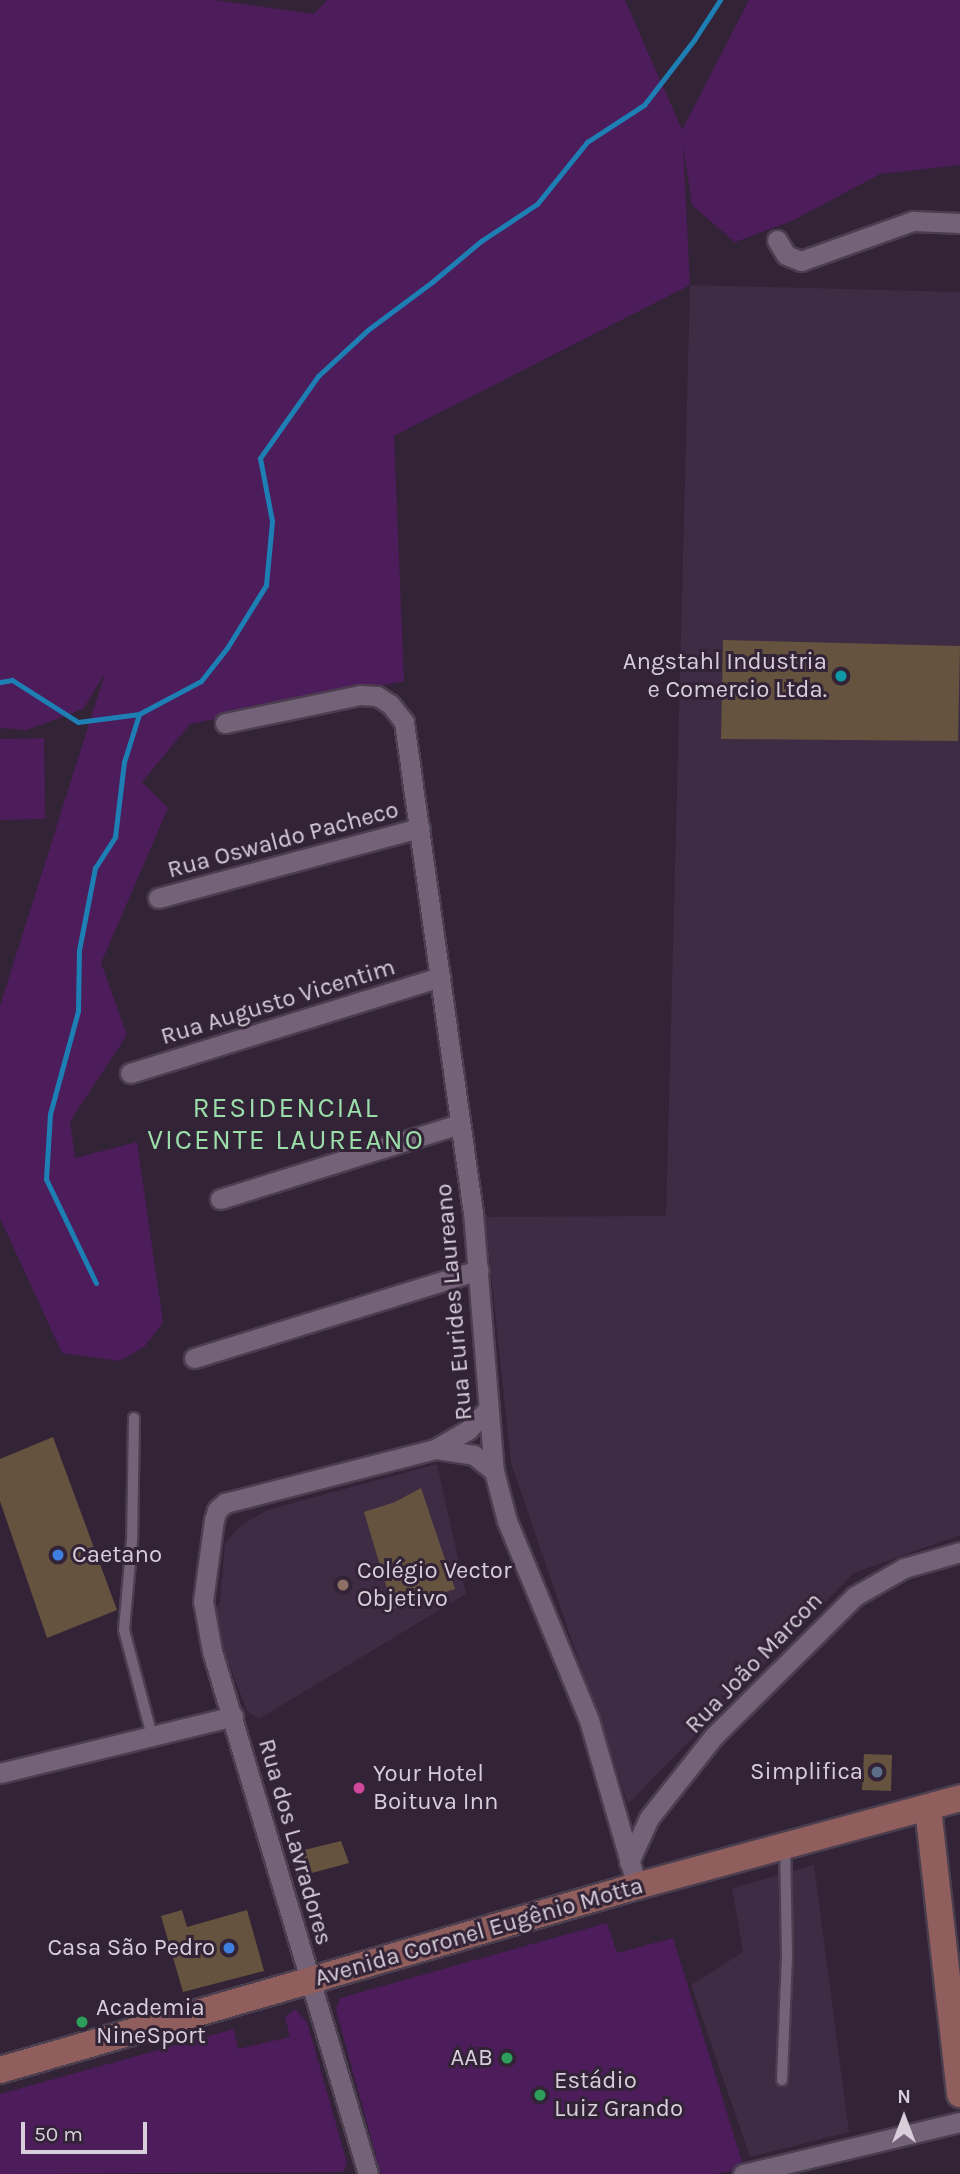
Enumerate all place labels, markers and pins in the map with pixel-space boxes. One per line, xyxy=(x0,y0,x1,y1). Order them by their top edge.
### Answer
place label: Angstahl Industria e Comercio Ltda. xyxy=(623,648,827,704)
marker: Angstahl Industria e Comercio Ltda. xyxy=(833,668,849,684)
place label: Caetano xyxy=(72,1541,162,1569)
marker: Caetano xyxy=(50,1547,66,1563)
place label: Colégio Vector Objetivo xyxy=(357,1557,512,1613)
marker: Colégio Vector Objetivo xyxy=(335,1577,351,1593)
place label: Simplifica xyxy=(750,1758,863,1786)
place label: Your Hotel Boituva Inn xyxy=(373,1760,498,1816)
marker: Simplifica xyxy=(869,1764,885,1780)
marker: Your Hotel Boituva Inn xyxy=(351,1780,367,1796)
place label: Casa São Pedro xyxy=(47,1934,215,1962)
marker: Casa São Pedro xyxy=(221,1940,237,1956)
place label: Academia NineSport xyxy=(96,1994,206,2050)
marker: Academia NineSport xyxy=(74,2014,90,2030)
place label: AAB xyxy=(451,2044,493,2072)
marker: AAB xyxy=(499,2050,515,2066)
place label: Estádio Luiz Grando xyxy=(554,2067,683,2123)
marker: Estádio Luiz Grando xyxy=(532,2087,548,2103)

